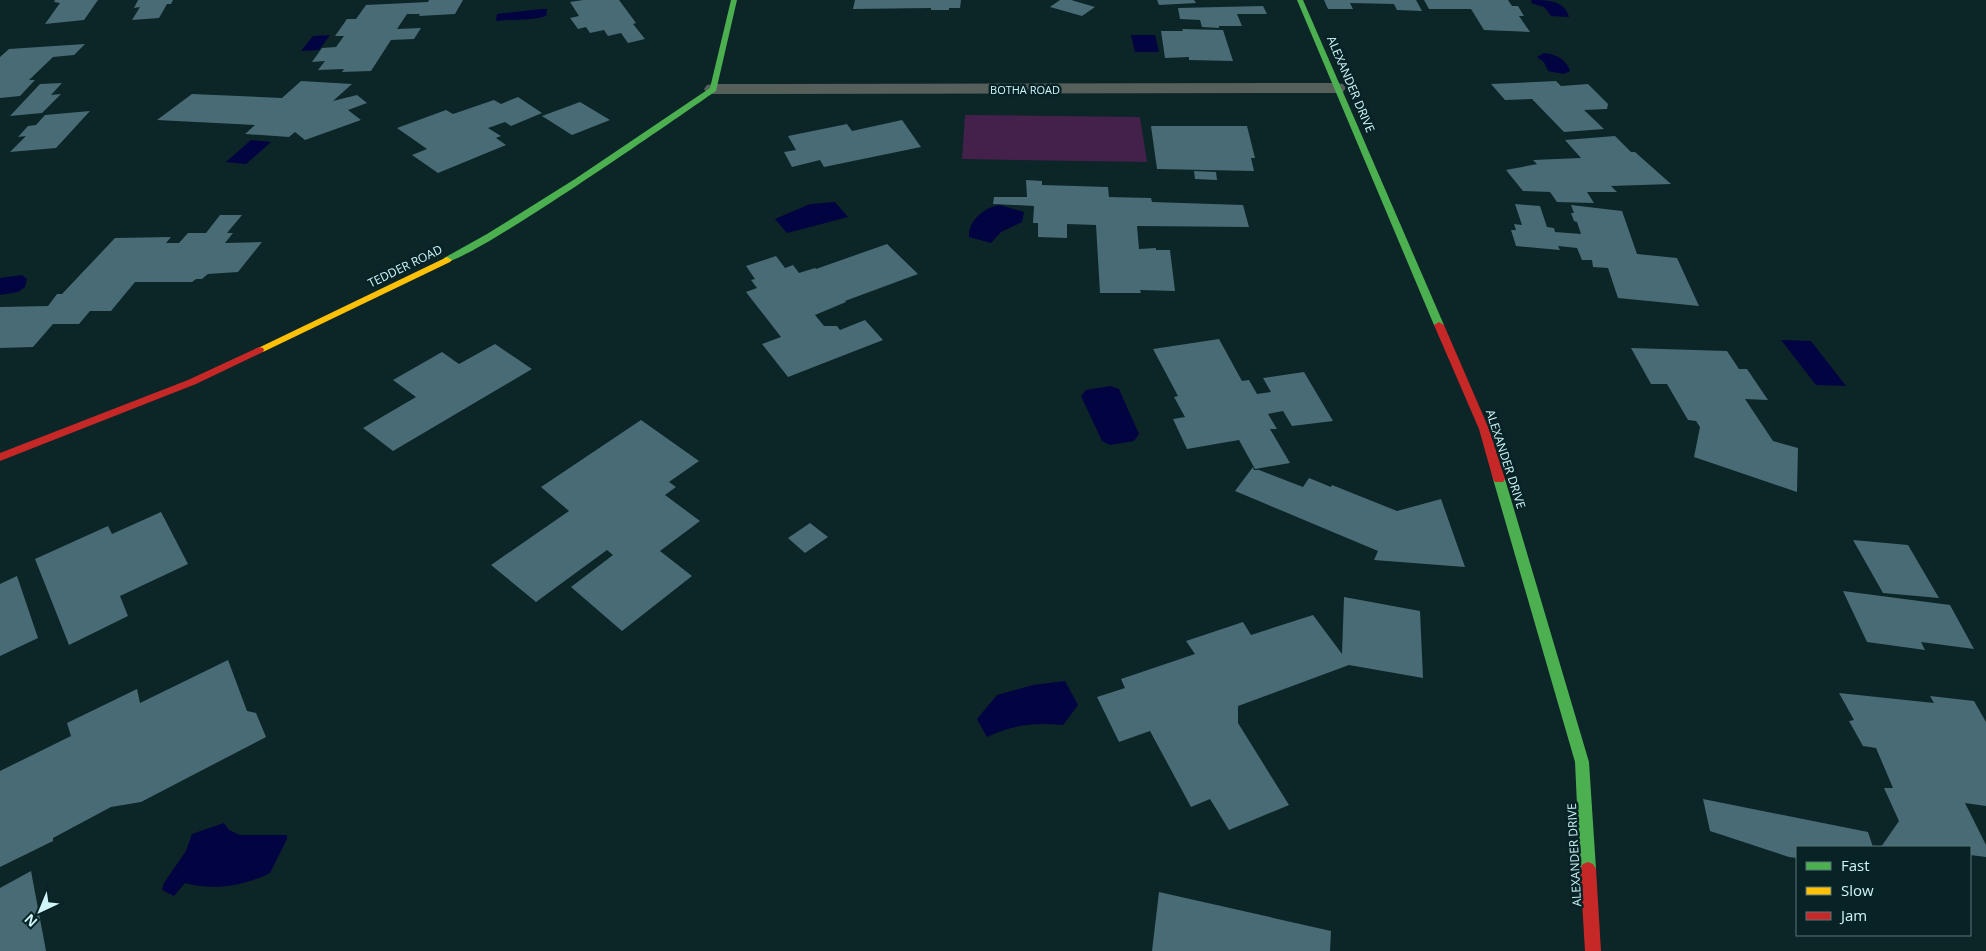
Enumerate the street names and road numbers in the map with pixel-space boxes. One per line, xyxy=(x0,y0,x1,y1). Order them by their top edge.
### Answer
street label: ALEXANDER DRIVE xyxy=(1323,33,1379,135)
street label: BOTHA ROAD xyxy=(990,82,1060,97)
street label: TEDDER ROAD xyxy=(365,241,445,291)
street label: ALEXANDER DRIVE xyxy=(1482,407,1530,511)
street label: ALEXANDER DRIVE xyxy=(1563,803,1585,907)

